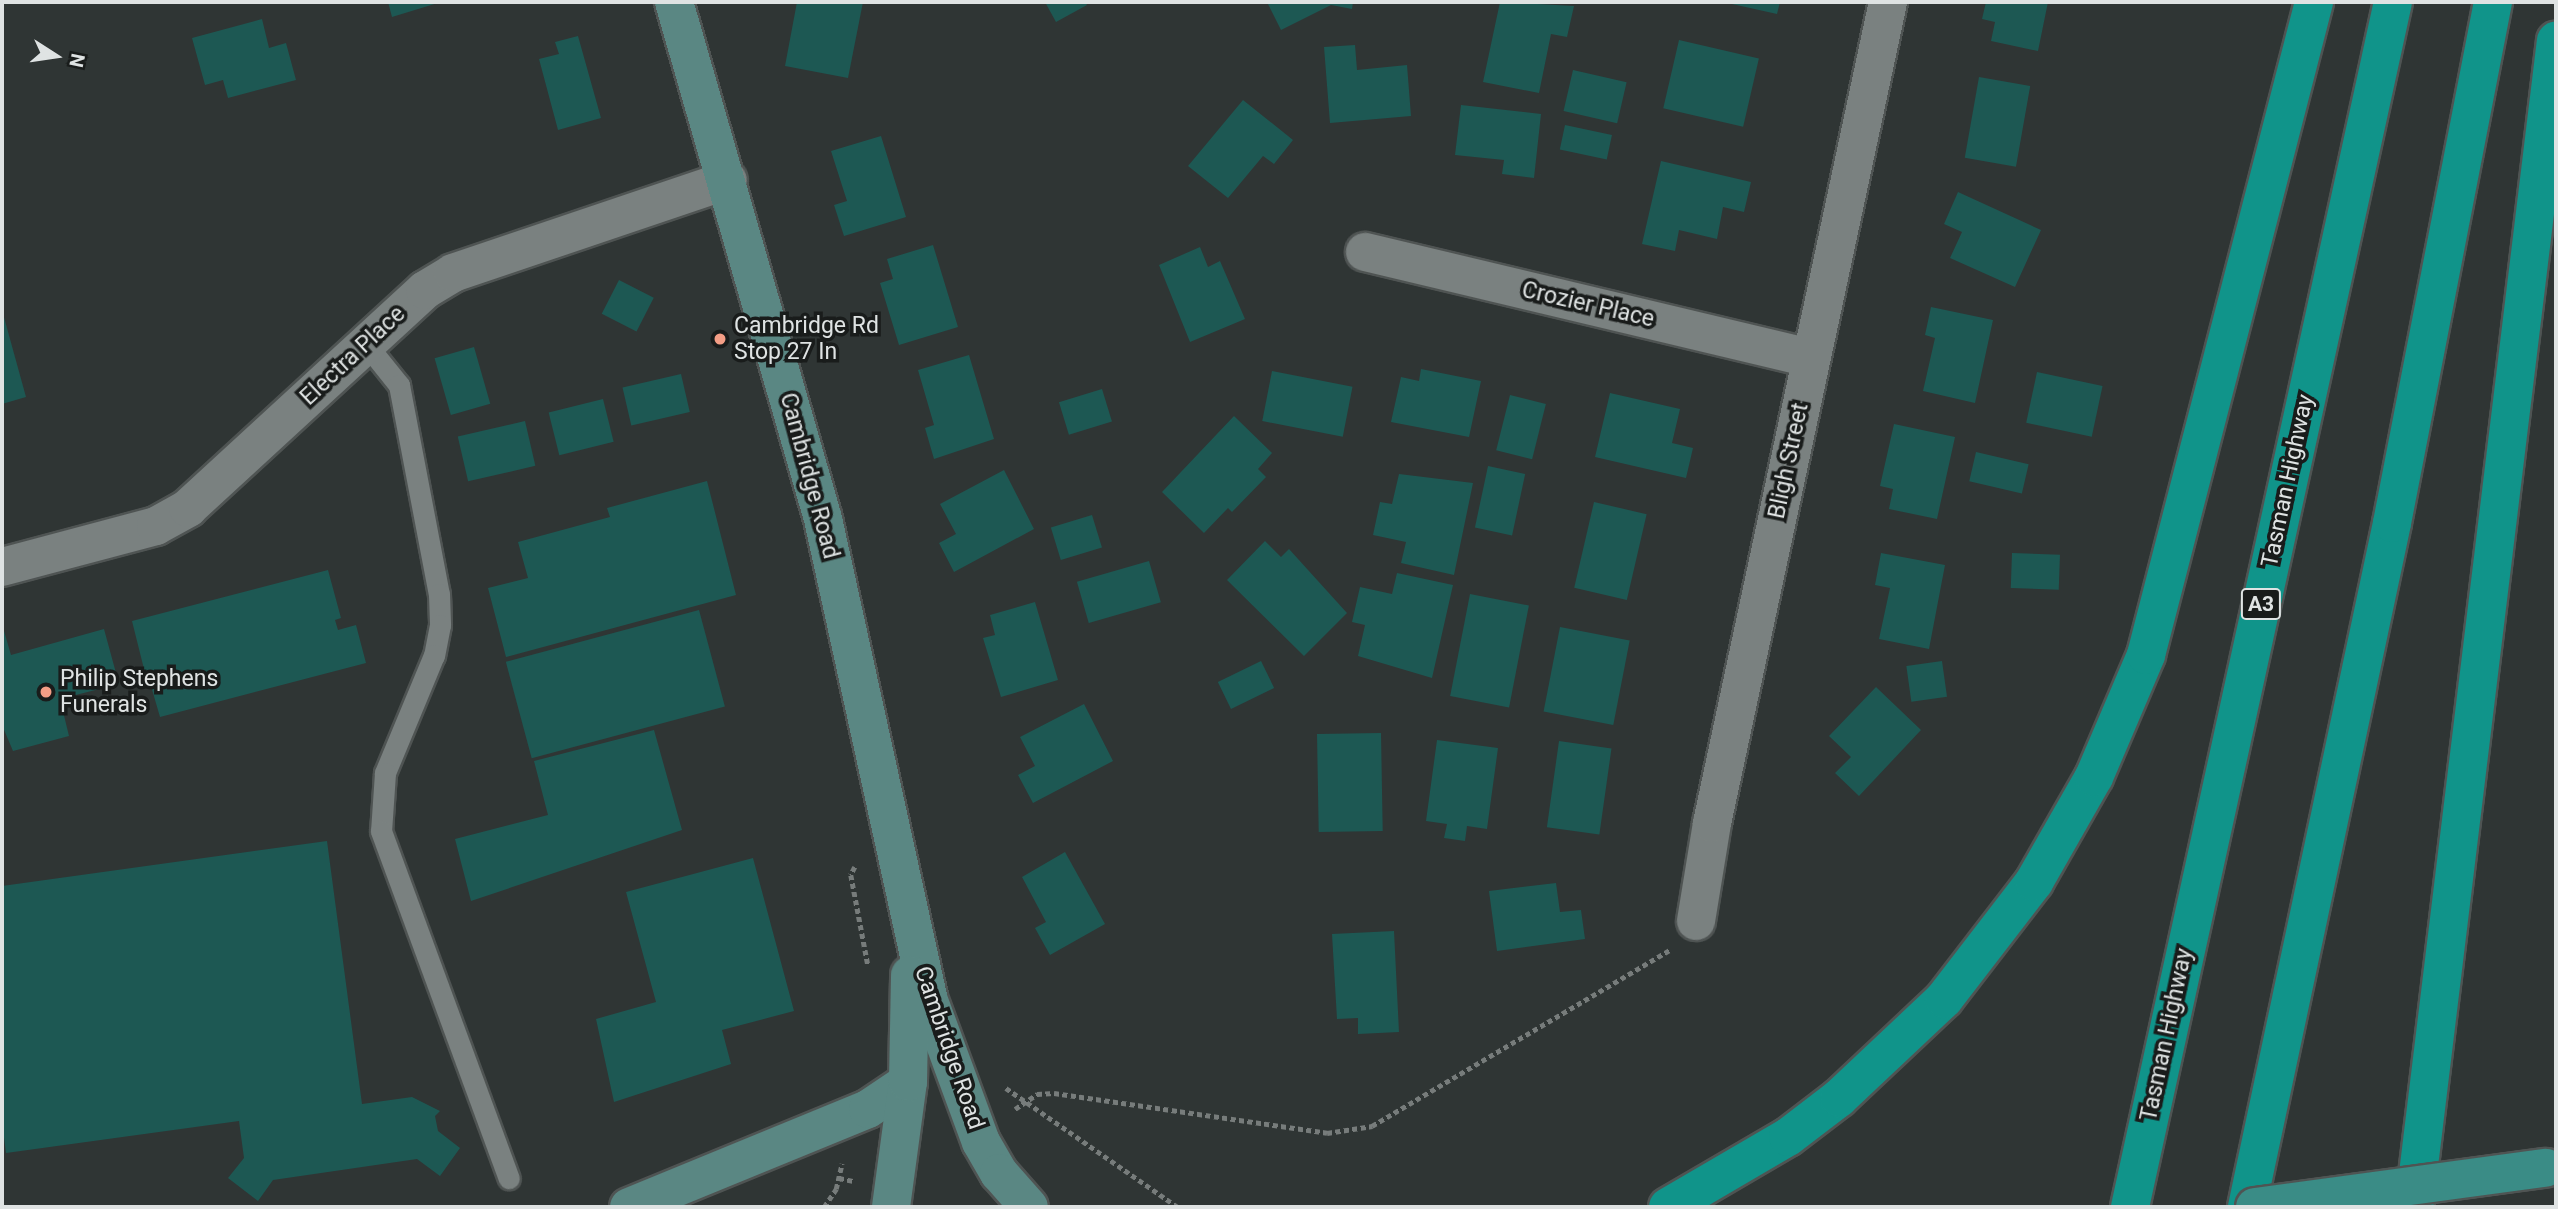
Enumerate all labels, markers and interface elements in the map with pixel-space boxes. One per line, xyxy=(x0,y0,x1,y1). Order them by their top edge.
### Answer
north arrow xyxy=(21,21,91,91)
text: N xyxy=(64,52,90,69)
street label: Crozier Place xyxy=(1519,276,1657,334)
street label: Electra Place xyxy=(295,301,411,411)
place label: Cambridge Rd Stop 27 In xyxy=(734,312,879,366)
marker: Cambridge Rd Stop 27 In xyxy=(712,331,728,347)
street label: Cambridge Road xyxy=(774,390,844,562)
street label: Tasman Highway xyxy=(2256,392,2320,570)
street label: Bligh Street xyxy=(1763,401,1815,521)
road number: A3 xyxy=(2240,586,2282,622)
place label: Philip Stephens Funerals xyxy=(60,665,218,719)
marker: Philip Stephens Funerals xyxy=(38,684,54,700)
street label: Tasman Highway xyxy=(2135,946,2199,1124)
street label: Cambridge Road xyxy=(908,963,990,1133)

